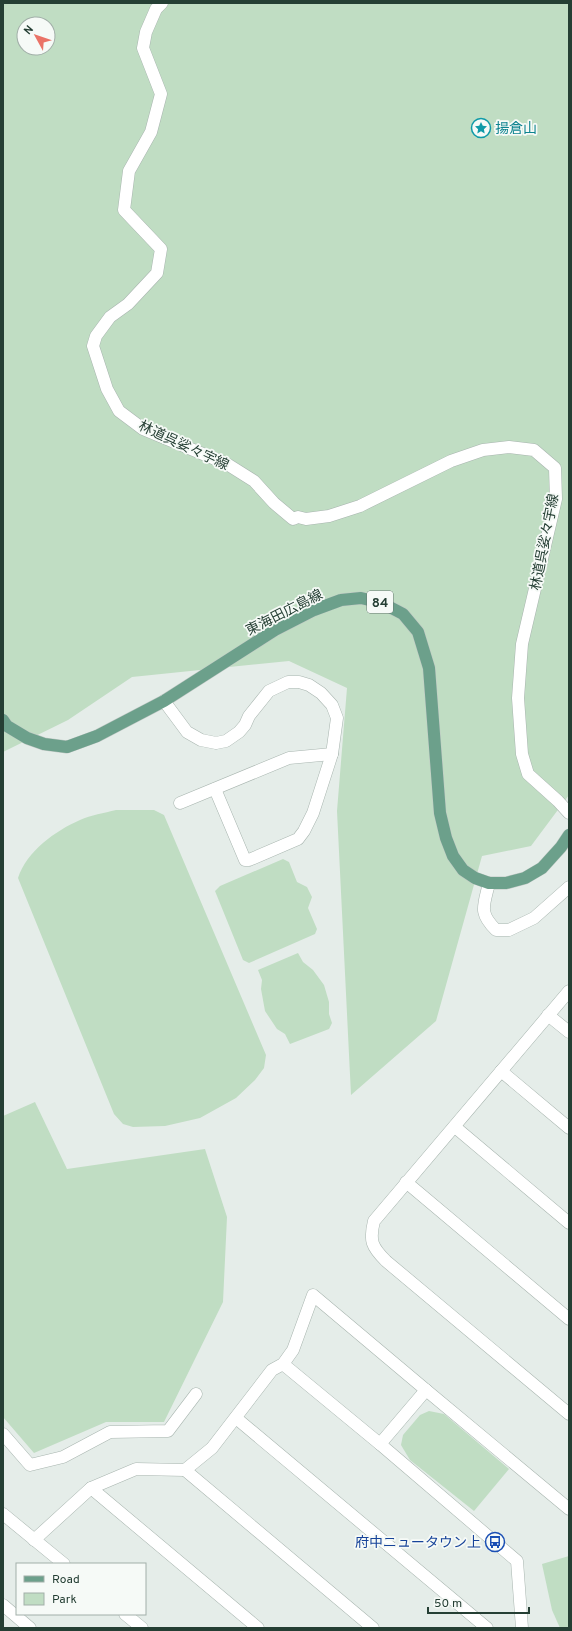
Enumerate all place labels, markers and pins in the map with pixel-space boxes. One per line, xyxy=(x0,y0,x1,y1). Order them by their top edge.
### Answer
place icon: 揚倉山 xyxy=(470,117,492,139)
place label: 揚倉山 xyxy=(495,121,537,138)
bus stop icon: 府中ニュータウン上 xyxy=(484,1531,506,1553)
place label: 府中ニュータウン上 xyxy=(355,1535,481,1552)

